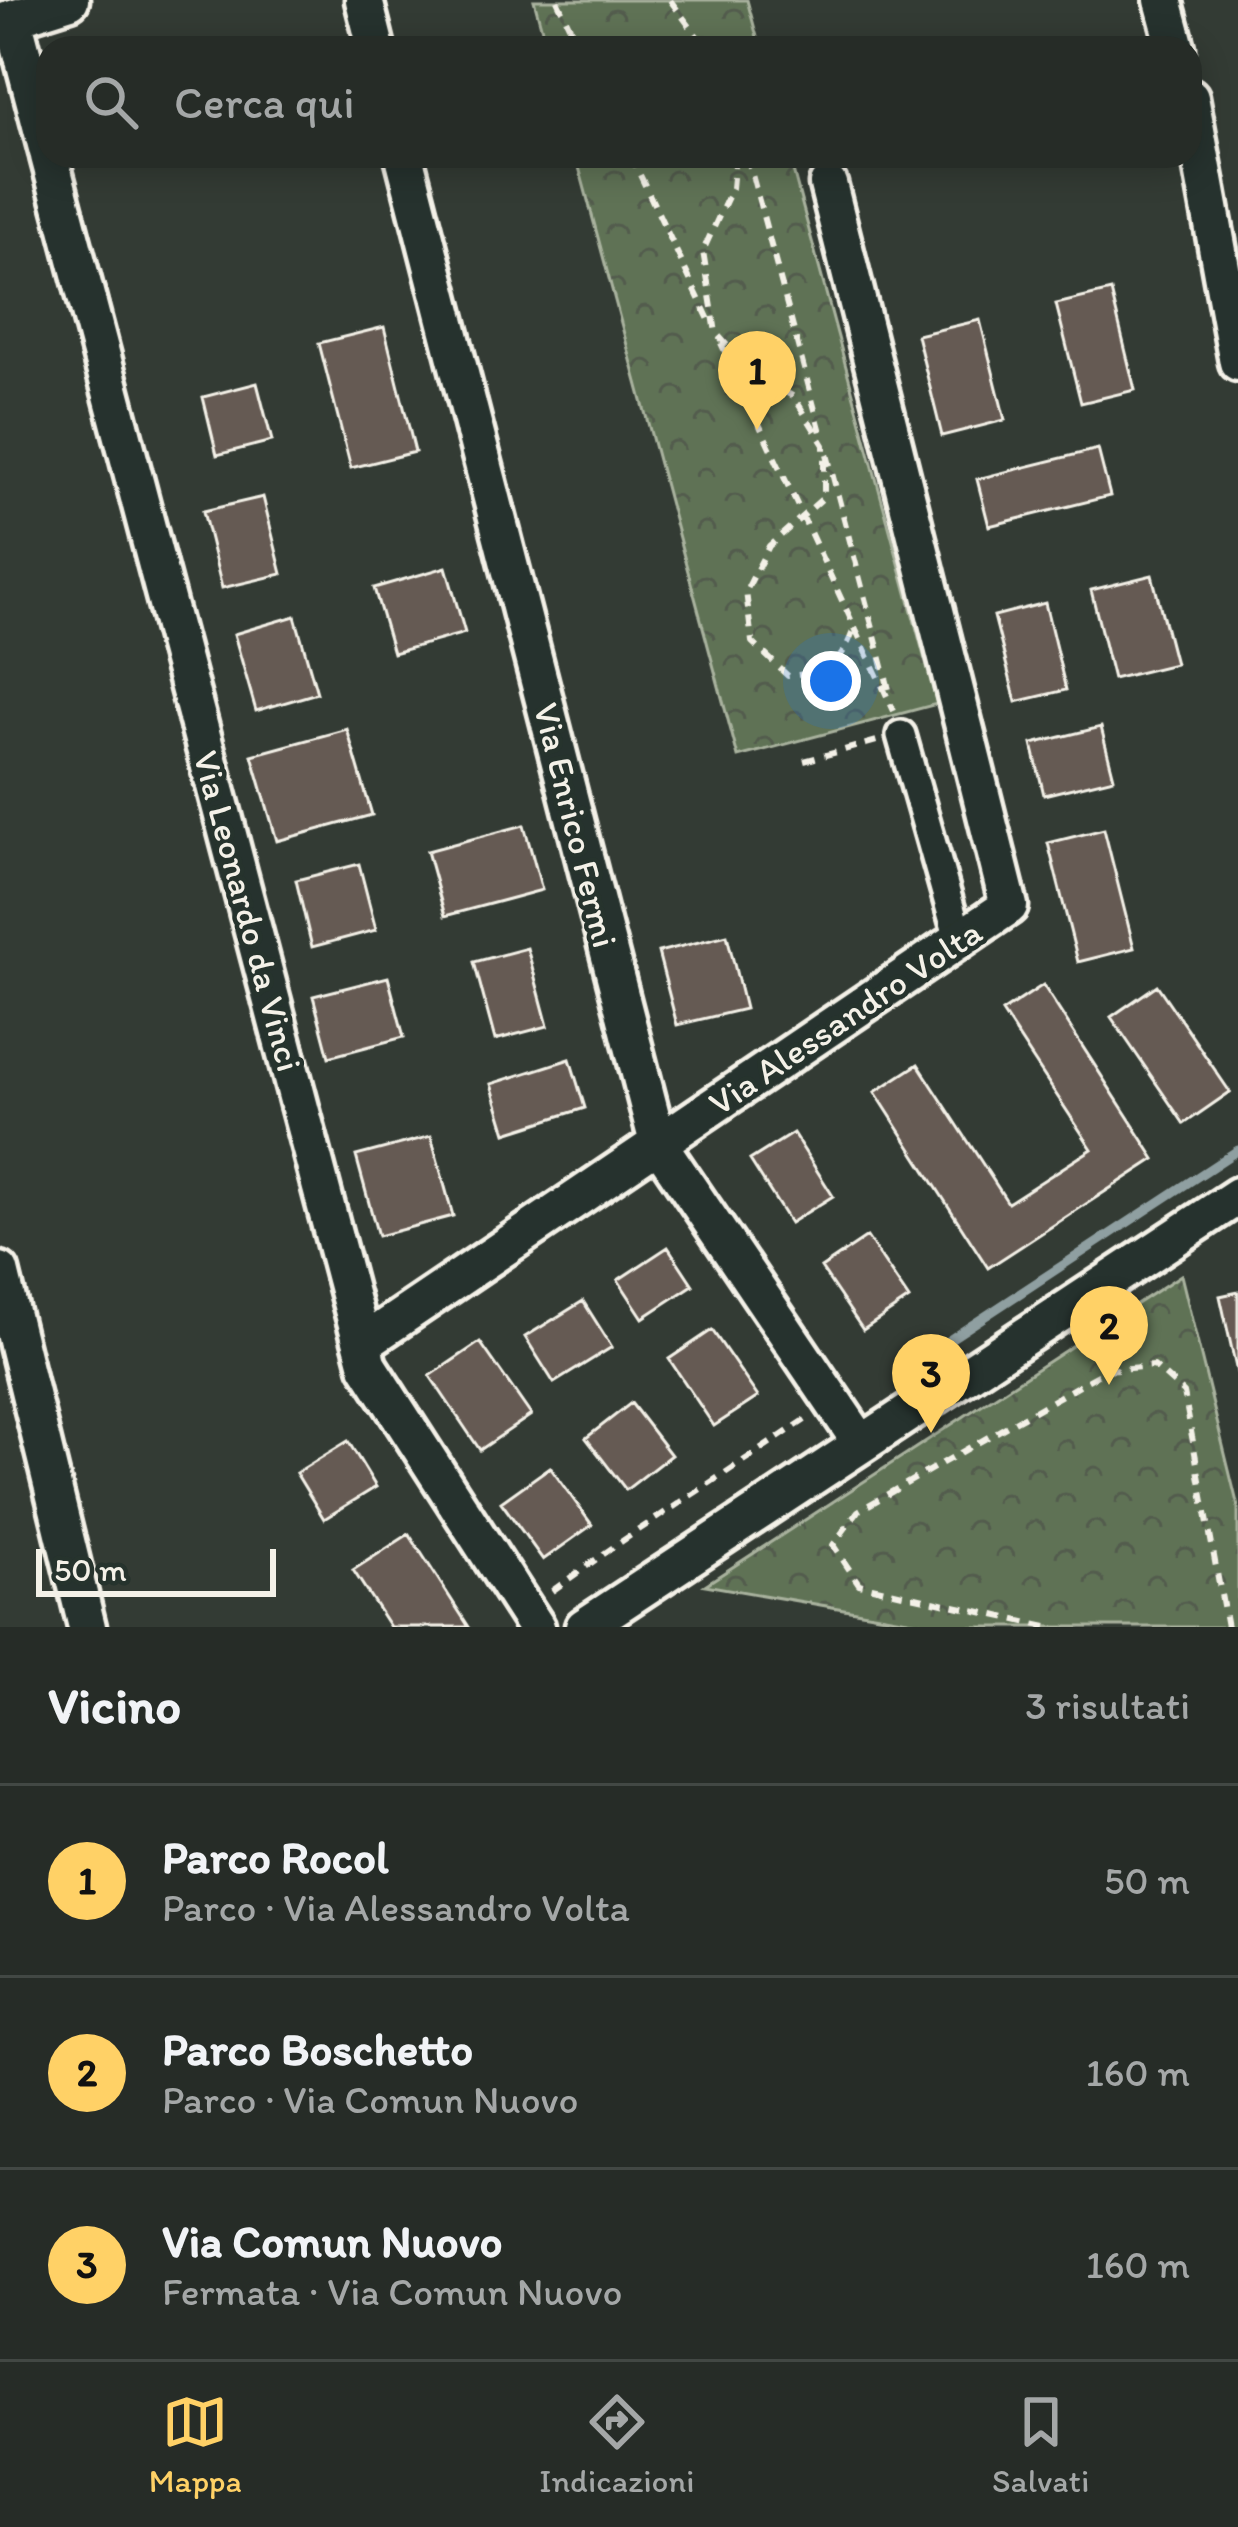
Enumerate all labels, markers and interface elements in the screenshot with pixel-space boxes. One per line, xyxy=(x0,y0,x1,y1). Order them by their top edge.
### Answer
search box xyxy=(36,36,1202,168)
icon: search xyxy=(78,69,144,135)
text: Cerca qui xyxy=(174,75,355,129)
pin: 1 xyxy=(718,331,796,430)
your location xyxy=(801,651,861,711)
street label: Via Enrico Fermi xyxy=(525,698,627,952)
street label: Via Leonardo da Vinci xyxy=(185,746,311,1076)
street label: Via Alessandro Volta xyxy=(700,910,990,1124)
pin: 2 xyxy=(1070,1286,1148,1385)
pin: 3 xyxy=(892,1334,970,1433)
scale bar xyxy=(36,1543,276,1596)
text: 50 m xyxy=(54,1550,127,1589)
text: Vicino xyxy=(48,1675,181,1736)
text: 3 risultati xyxy=(1025,1682,1190,1729)
text: Parco Rocol xyxy=(162,1830,389,1884)
text: 1 xyxy=(78,1857,96,1904)
text: 50 m xyxy=(1104,1857,1190,1904)
text: Parco · Via Alessandro Volta xyxy=(162,1884,630,1931)
text: Parco Boschetto xyxy=(162,2022,473,2076)
text: 2 xyxy=(77,2049,97,2096)
text: 160 m xyxy=(1086,2049,1190,2096)
text: Parco · Via Comun Nuovo xyxy=(162,2076,578,2123)
text: Via Comun Nuovo xyxy=(162,2214,503,2268)
text: 3 xyxy=(76,2241,98,2288)
text: 160 m xyxy=(1086,2241,1190,2288)
text: Fermata · Via Comun Nuovo xyxy=(162,2268,622,2315)
tab: Mappa xyxy=(149,2389,242,2500)
tab: Indicazioni xyxy=(539,2389,695,2500)
tab: Salvati xyxy=(992,2389,1089,2500)

